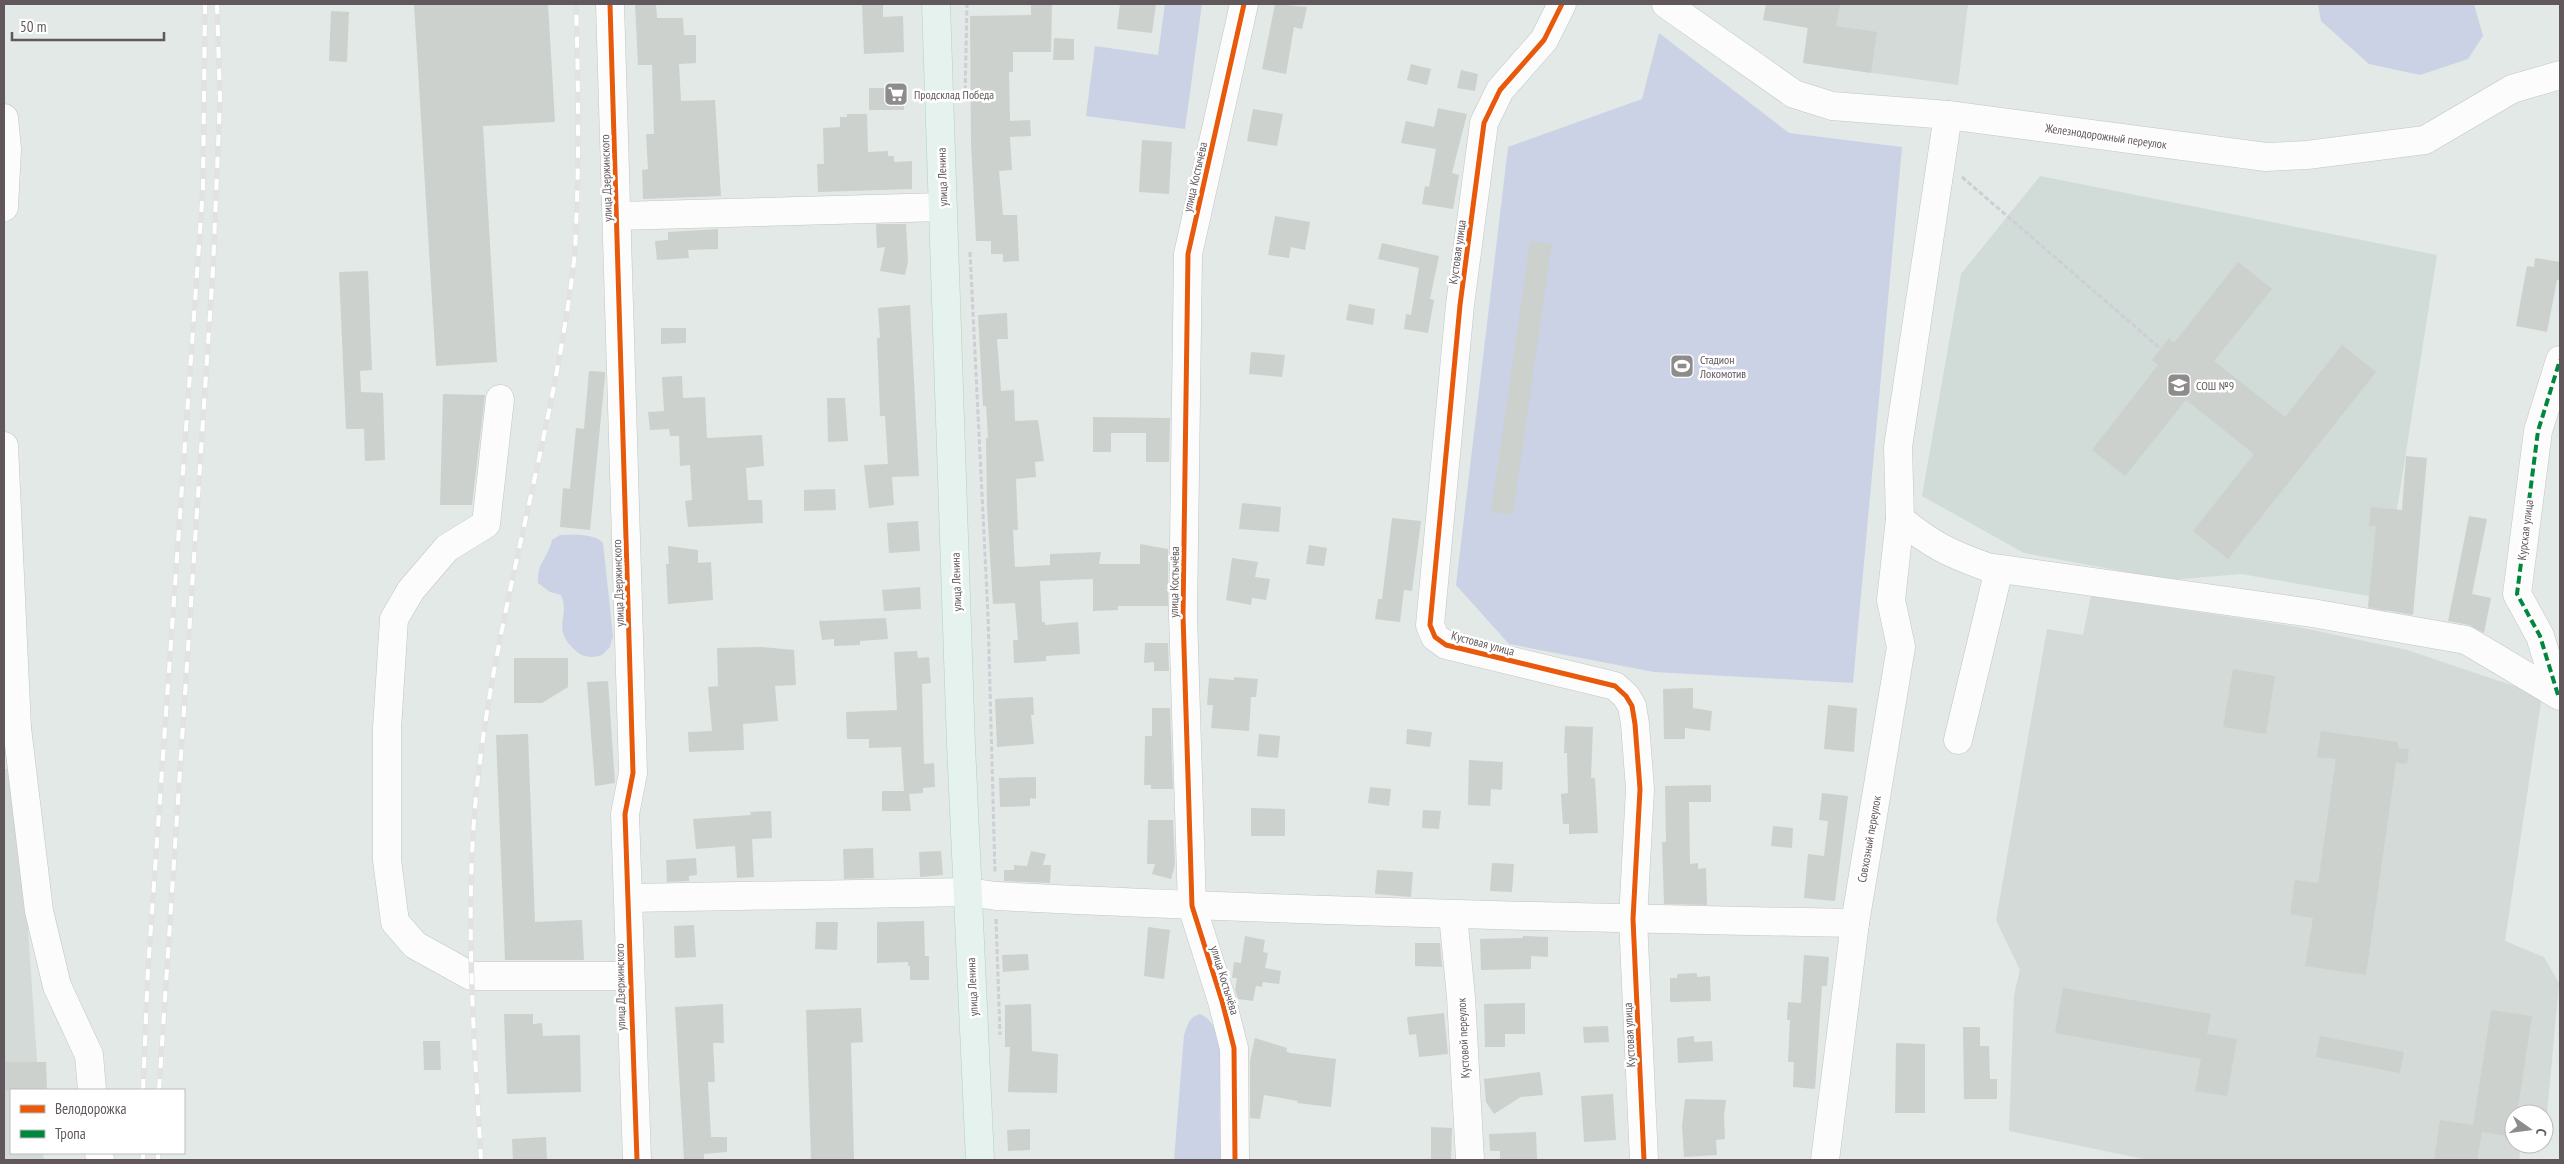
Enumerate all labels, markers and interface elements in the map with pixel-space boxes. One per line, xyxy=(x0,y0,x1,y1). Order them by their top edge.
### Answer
scale bar xyxy=(12,10,165,42)
text: 50 m xyxy=(20,17,46,36)
supermarket icon: Продсклад Победа xyxy=(883,81,909,107)
place label: Продсклад Победа xyxy=(914,87,994,102)
street label: Железнодорожный переулок xyxy=(2043,120,2168,152)
street label: улица Дзержинского xyxy=(597,134,615,222)
street label: улица Костычёва xyxy=(1180,140,1210,214)
street label: улица Ленина xyxy=(933,147,951,207)
street label: Кустовая улица xyxy=(1445,219,1469,285)
place label: Стадион Локомотив xyxy=(1699,352,1746,381)
sports icon: Стадион Локомотив xyxy=(1669,353,1695,379)
school or university icon: СОШ №9 xyxy=(2166,372,2192,398)
place label: СОШ №9 xyxy=(2196,378,2234,393)
street label: Курская улица xyxy=(2514,499,2536,561)
street label: улица Дзержинского xyxy=(609,539,627,627)
street label: улица Костычёва xyxy=(1166,546,1182,618)
street label: улица Ленина xyxy=(947,552,965,612)
street label: Кустовая улица xyxy=(1450,627,1516,659)
street label: Совхозный переулок xyxy=(1854,794,1884,884)
street label: улица Дзержинского xyxy=(612,943,628,1031)
street label: улица Костычёва xyxy=(1207,944,1243,1017)
street label: улица Ленина xyxy=(963,957,981,1017)
street label: Кустовой переулок xyxy=(1453,997,1473,1079)
street label: Кустовая улица xyxy=(1620,1002,1638,1068)
legend xyxy=(10,1089,185,1154)
text: Велодорожка xyxy=(55,1099,126,1118)
north arrow xyxy=(2504,1104,2554,1154)
text: Тропа xyxy=(55,1124,86,1143)
text: С xyxy=(2532,1127,2551,1138)

